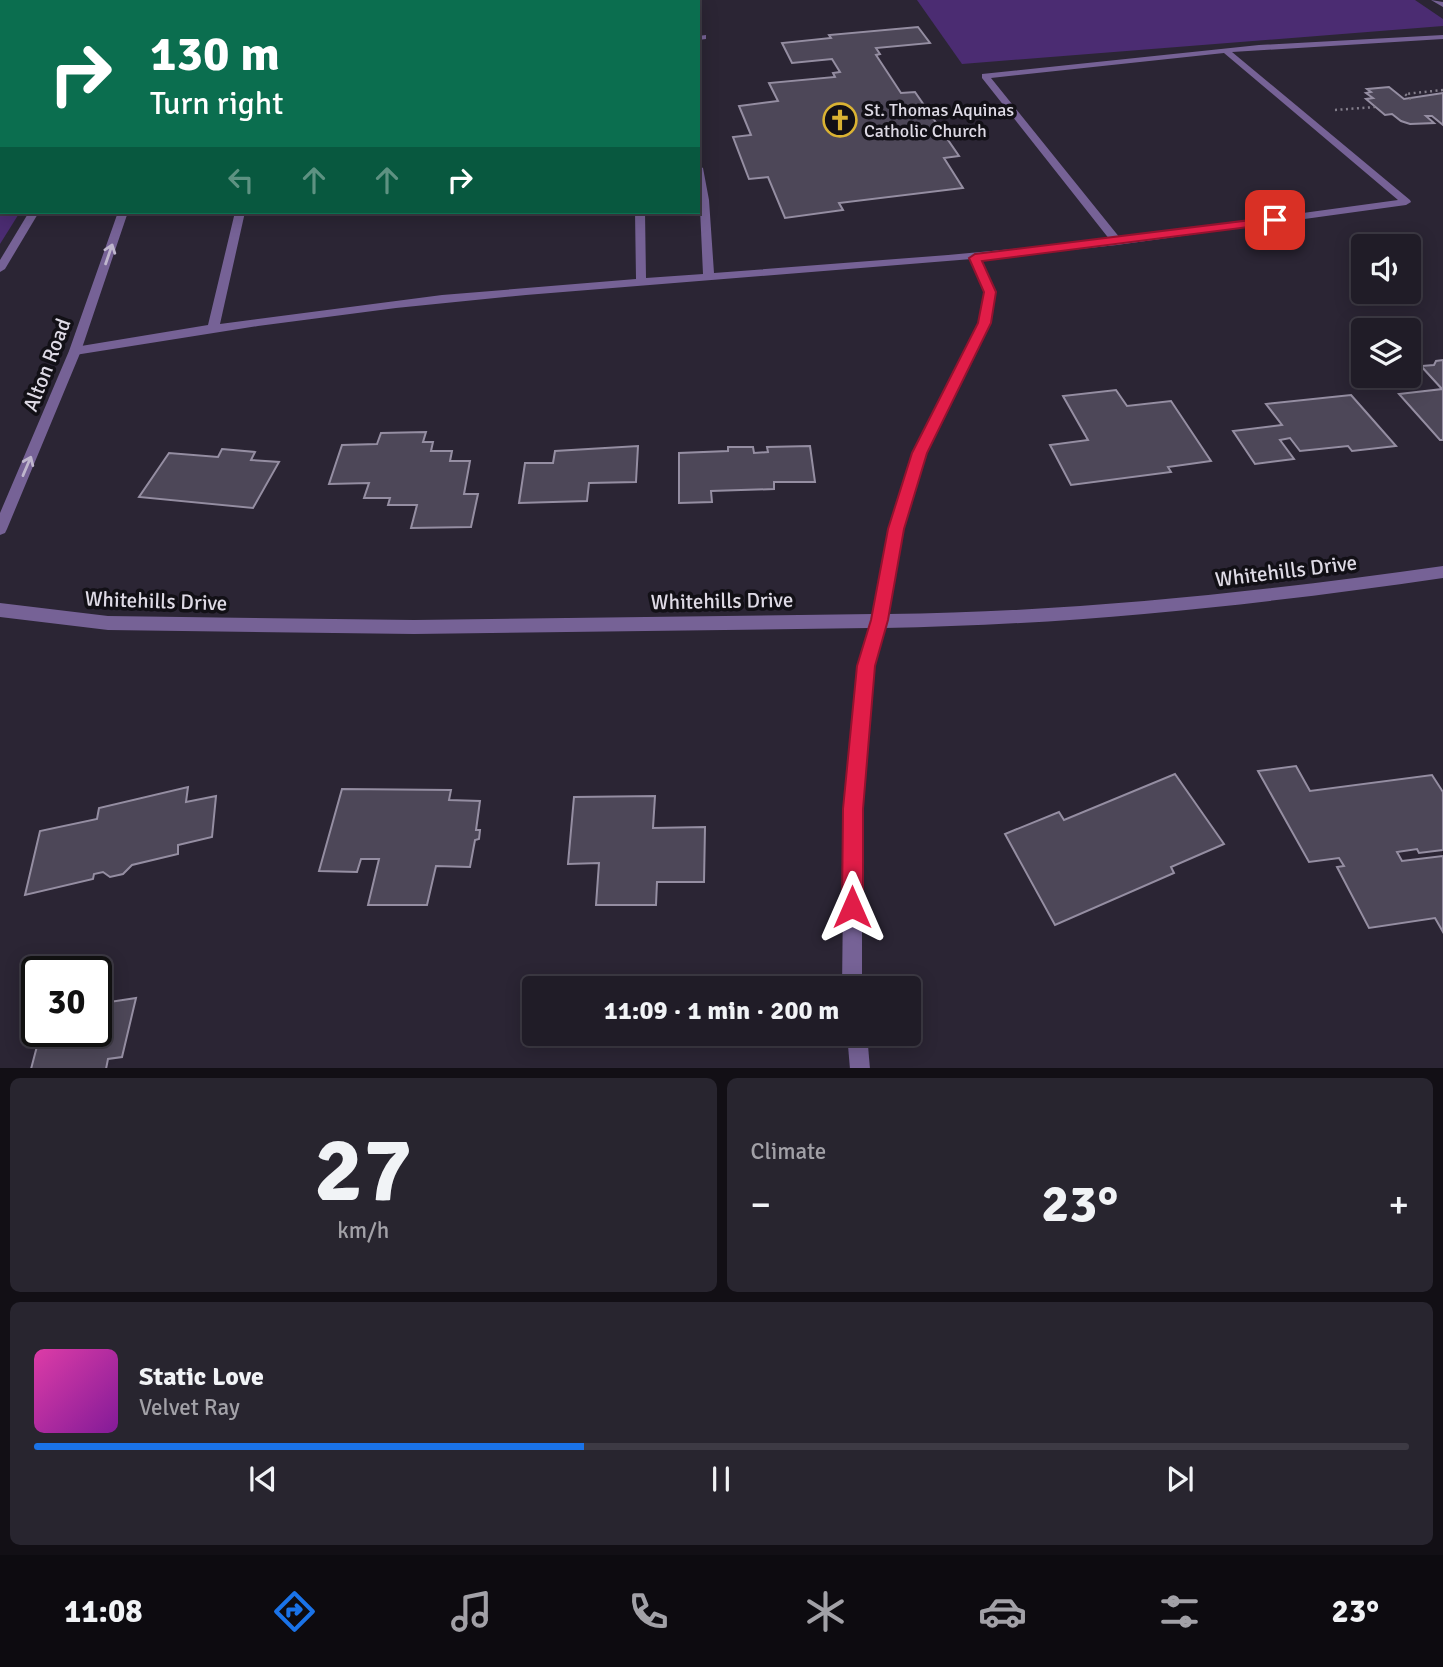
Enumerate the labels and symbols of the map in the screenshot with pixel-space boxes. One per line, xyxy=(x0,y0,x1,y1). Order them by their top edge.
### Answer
place label: St. Thomas Aquinas Catholic Church xyxy=(864,99,1014,142)
church icon: St. Thomas Aquinas Catholic Church xyxy=(821,101,859,139)
pin xyxy=(1245,190,1305,250)
one-way arrow xyxy=(103,244,116,266)
street label: Alton Road xyxy=(17,315,77,415)
one-way arrow xyxy=(21,456,34,478)
street label: Whitehills Drive xyxy=(1214,549,1358,593)
street label: Whitehills Drive xyxy=(84,586,228,616)
street label: Whitehills Drive xyxy=(651,587,793,615)
position arrow xyxy=(815,870,889,944)
speed limit sign: 30 xyxy=(21,956,112,1047)

